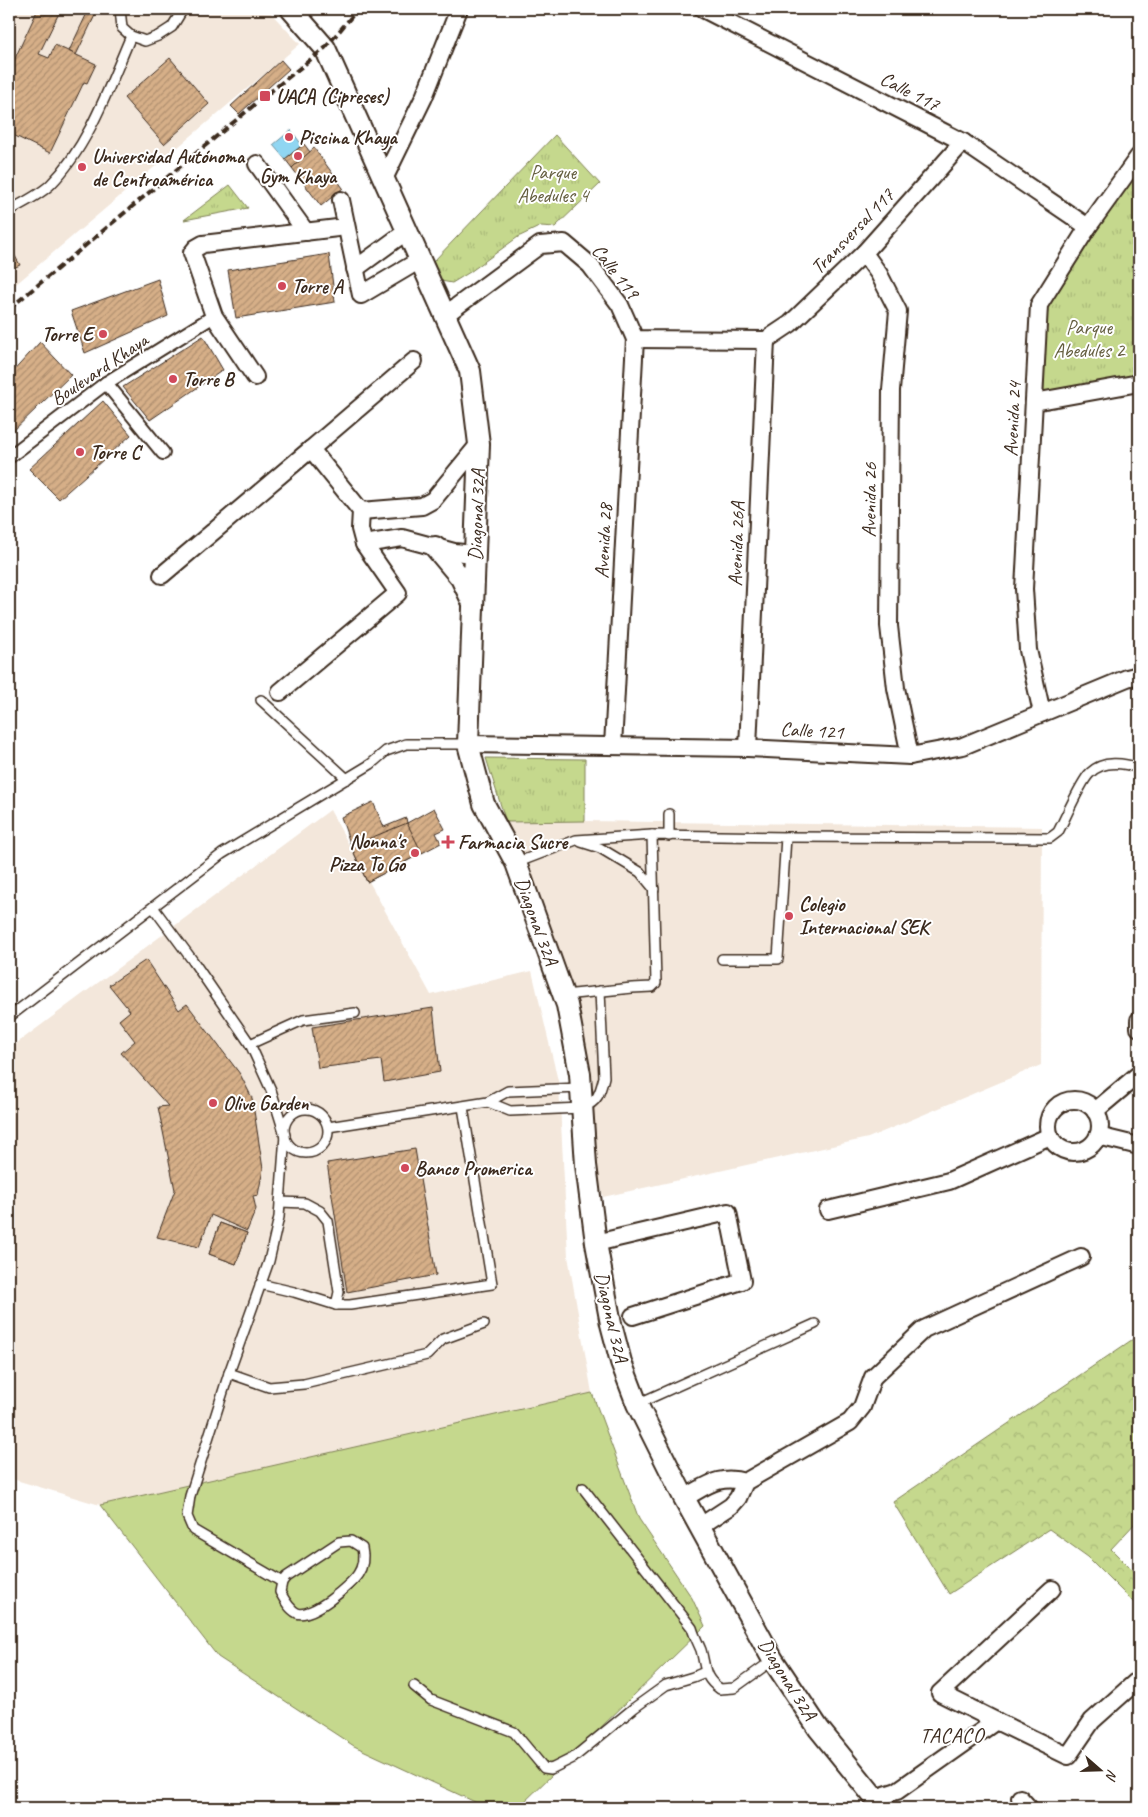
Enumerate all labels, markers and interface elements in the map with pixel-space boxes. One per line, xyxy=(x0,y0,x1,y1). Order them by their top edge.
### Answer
street label: Calle 117 xyxy=(876,66,945,117)
place label: UACA (Cipreses) xyxy=(276,84,390,109)
marker: UACA (Cipreses) xyxy=(258,89,272,103)
place label: Piscina Khaya xyxy=(299,125,399,151)
marker: Piscina Khaya xyxy=(283,131,295,143)
place label: Universidad Autónoma de Centroamérica xyxy=(92,144,246,192)
marker: Gym Khaya xyxy=(292,150,304,162)
park label: Parque Abedules 4 xyxy=(517,160,591,208)
marker: Universidad Autónoma de Centroamérica xyxy=(76,161,88,173)
place label: Gym Khaya xyxy=(260,164,338,189)
street label: Transversal 117 xyxy=(805,182,900,280)
street label: Calle 119 xyxy=(586,239,646,306)
place label: Torre A xyxy=(292,274,345,299)
marker: Torre A xyxy=(276,280,288,292)
park label: Parque Abedules 2 xyxy=(1053,315,1127,363)
place label: Torre E xyxy=(42,322,96,347)
street label: Boulevard Khaya xyxy=(46,327,154,411)
marker: Torre E xyxy=(97,328,109,340)
place label: Torre B xyxy=(183,367,236,392)
marker: Torre B xyxy=(167,373,179,385)
street label: Avenida 24 xyxy=(998,379,1027,457)
place label: Torre C xyxy=(90,440,144,465)
marker: Torre C xyxy=(74,446,86,458)
street label: Avenida 26 xyxy=(856,461,883,538)
street label: Diagonal 32A xyxy=(462,468,491,561)
street label: Avenida 26A xyxy=(723,500,751,587)
street label: Avenida 28 xyxy=(589,501,618,579)
street label: Calle 121 xyxy=(780,716,845,745)
place label: Nonna's Pizza To Go xyxy=(329,829,407,877)
place label: Farmacia Sucre xyxy=(458,830,568,855)
marker: Farmacia Sucre xyxy=(442,836,454,848)
marker: Nonna's Pizza To Go xyxy=(409,847,421,859)
street label: Diagonal 32A xyxy=(509,874,564,969)
place label: Colegio Internacional SEK xyxy=(799,892,932,940)
marker: Colegio Internacional SEK xyxy=(783,910,795,922)
place label: Olive Garden xyxy=(223,1091,309,1116)
marker: Olive Garden xyxy=(207,1097,219,1109)
place label: Banco Promerica xyxy=(415,1156,533,1181)
marker: Banco Promerica xyxy=(399,1162,411,1174)
street label: Diagonal 32A xyxy=(589,1270,634,1366)
street label: Diagonal 32A xyxy=(753,1634,823,1726)
district label: TACACO xyxy=(920,1722,986,1748)
north arrow xyxy=(1076,1744,1126,1794)
text: N xyxy=(1101,1767,1121,1783)

